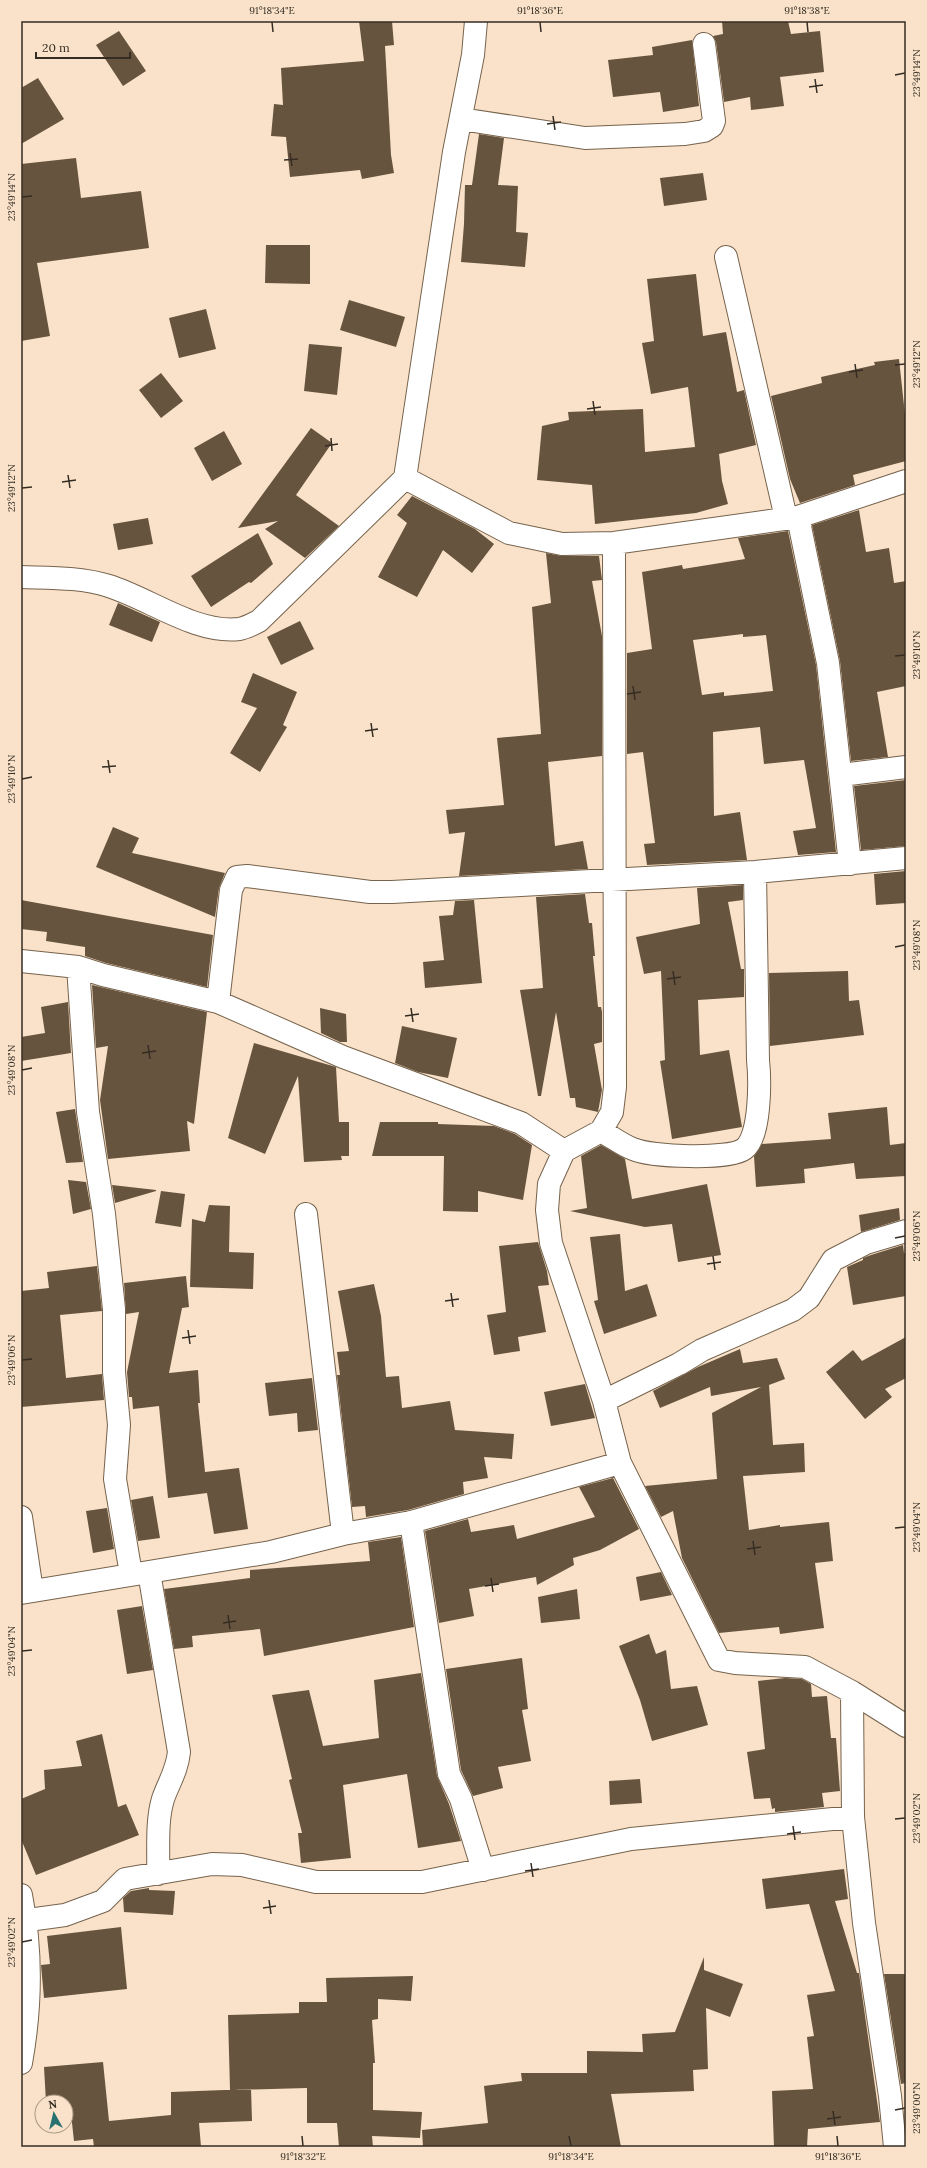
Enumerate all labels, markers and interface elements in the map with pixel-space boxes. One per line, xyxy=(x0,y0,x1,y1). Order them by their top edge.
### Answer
text: 91°18'34"E xyxy=(249,4,295,17)
text: 91°18'36"E xyxy=(517,4,563,17)
text: 91°18'38"E xyxy=(784,4,830,17)
scale bar xyxy=(36,34,130,60)
text: 20 m xyxy=(42,40,70,55)
text: 23°49'14"N xyxy=(910,49,923,97)
text: 23°49'14"N xyxy=(5,173,18,221)
text: 23°49'12"N xyxy=(910,340,923,388)
text: 23°49'12"N xyxy=(5,464,18,512)
text: 23°49'10"N xyxy=(910,630,923,679)
text: 23°49'10"N xyxy=(5,754,18,803)
text: 23°49'08"N xyxy=(910,919,923,970)
text: 23°49'08"N xyxy=(5,1044,18,1095)
text: 23°49'06"N xyxy=(910,1210,923,1261)
text: 23°49'06"N xyxy=(5,1334,18,1385)
text: 23°49'04"N xyxy=(910,1501,923,1552)
text: 23°49'04"N xyxy=(5,1625,18,1676)
text: 23°49'02"N xyxy=(910,1792,923,1843)
text: 23°49'02"N xyxy=(5,1916,18,1967)
text: 23°49'00"N xyxy=(910,2082,923,2134)
north arrow xyxy=(34,2094,74,2134)
text: N xyxy=(47,2097,58,2112)
text: 91°18'32"E xyxy=(280,2150,326,2163)
text: 91°18'34"E xyxy=(548,2150,594,2163)
text: 91°18'36"E xyxy=(815,2150,861,2163)

